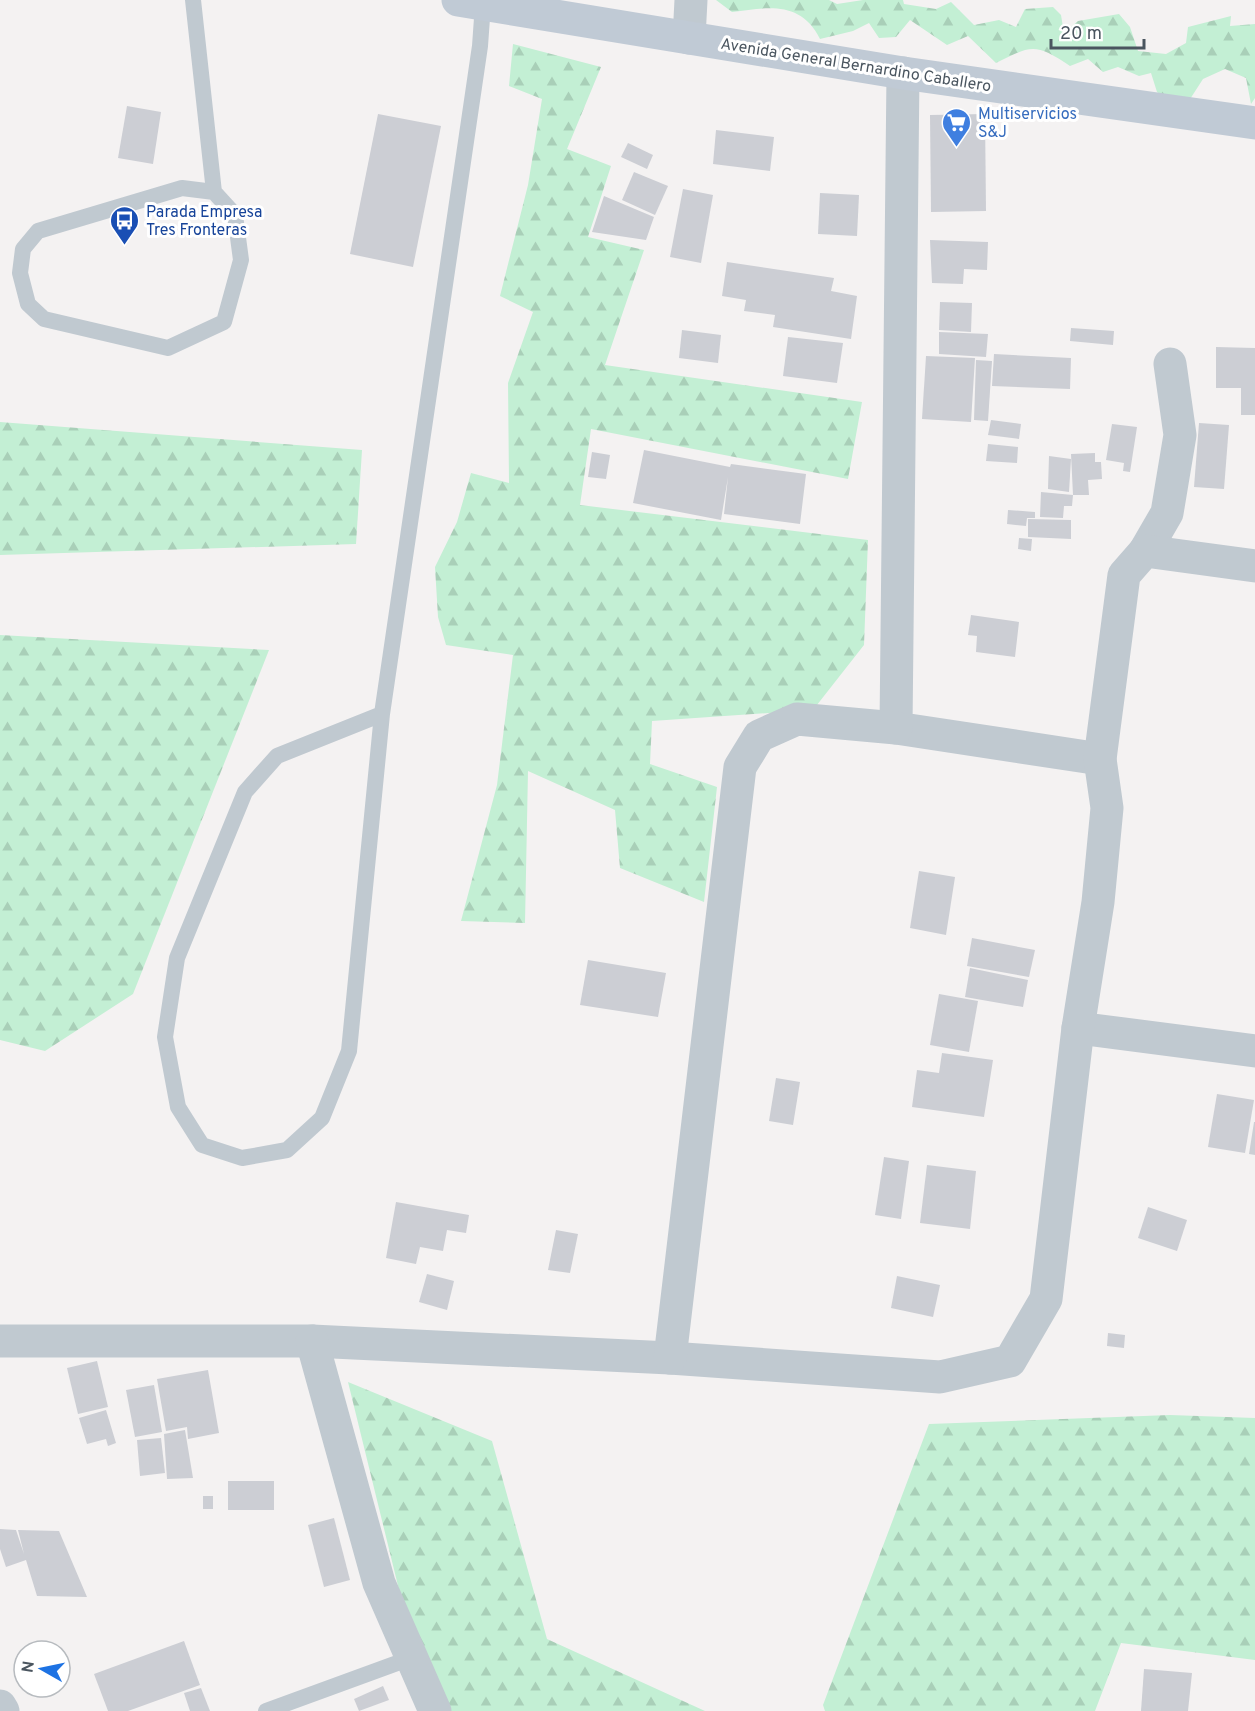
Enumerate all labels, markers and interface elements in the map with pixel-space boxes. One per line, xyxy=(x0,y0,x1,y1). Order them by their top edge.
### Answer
scale bar xyxy=(1051,12,1144,50)
text: 20 m xyxy=(1060,23,1102,46)
street label: Avenida General Bernardino Caballero xyxy=(719,35,992,97)
place label: Multiservicios S&J xyxy=(978,105,1077,143)
supermarket icon: Multiservicios S&J xyxy=(941,106,973,148)
place label: Parada Empresa Tres Fronteras xyxy=(146,203,262,241)
bus stop icon: Parada Empresa Tres Fronteras xyxy=(109,204,141,246)
north arrow xyxy=(12,1639,72,1699)
text: N xyxy=(18,1660,40,1674)

